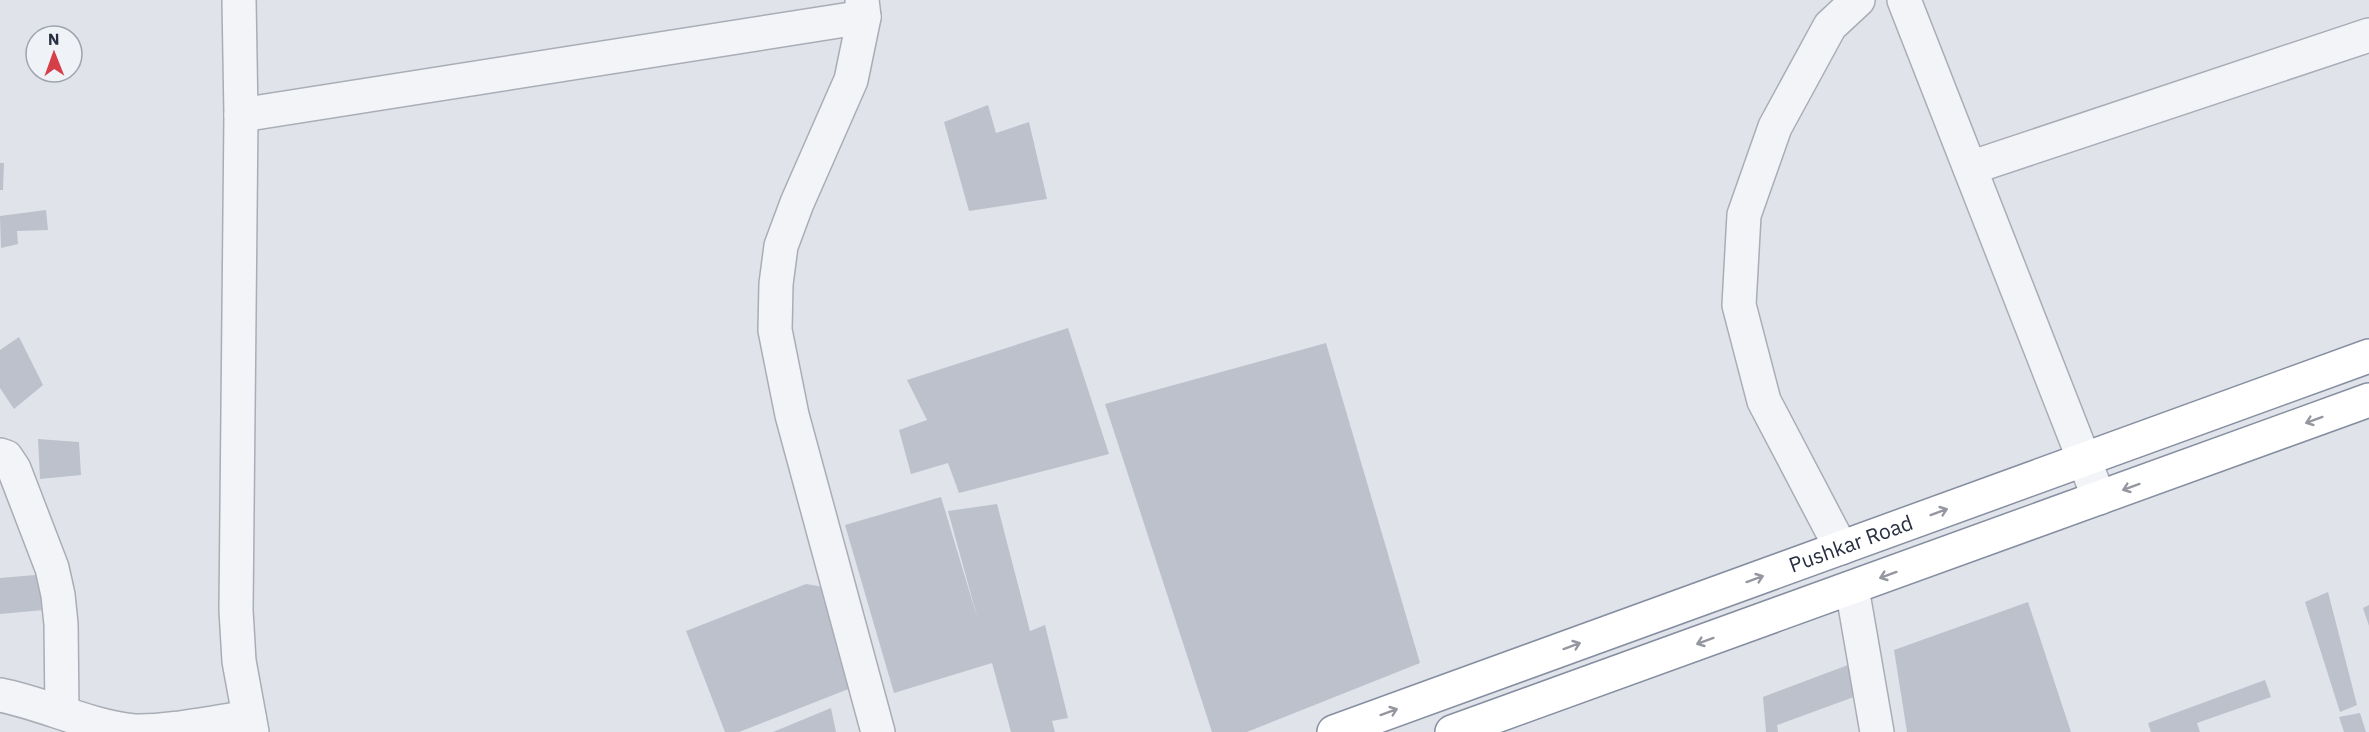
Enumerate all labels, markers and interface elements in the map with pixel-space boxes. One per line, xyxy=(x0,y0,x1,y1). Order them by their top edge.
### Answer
north arrow xyxy=(24,24,84,84)
text: N xyxy=(48,29,60,49)
one-way arrow xyxy=(2305,415,2324,426)
one-way arrow xyxy=(2122,482,2141,493)
one-way arrow xyxy=(1929,506,1948,517)
street label: Pushkar Road xyxy=(1785,508,1916,579)
one-way arrow xyxy=(1879,570,1898,581)
one-way arrow xyxy=(1746,573,1764,584)
one-way arrow xyxy=(1696,637,1715,648)
one-way arrow xyxy=(1562,639,1581,650)
one-way arrow xyxy=(1379,706,1398,717)

